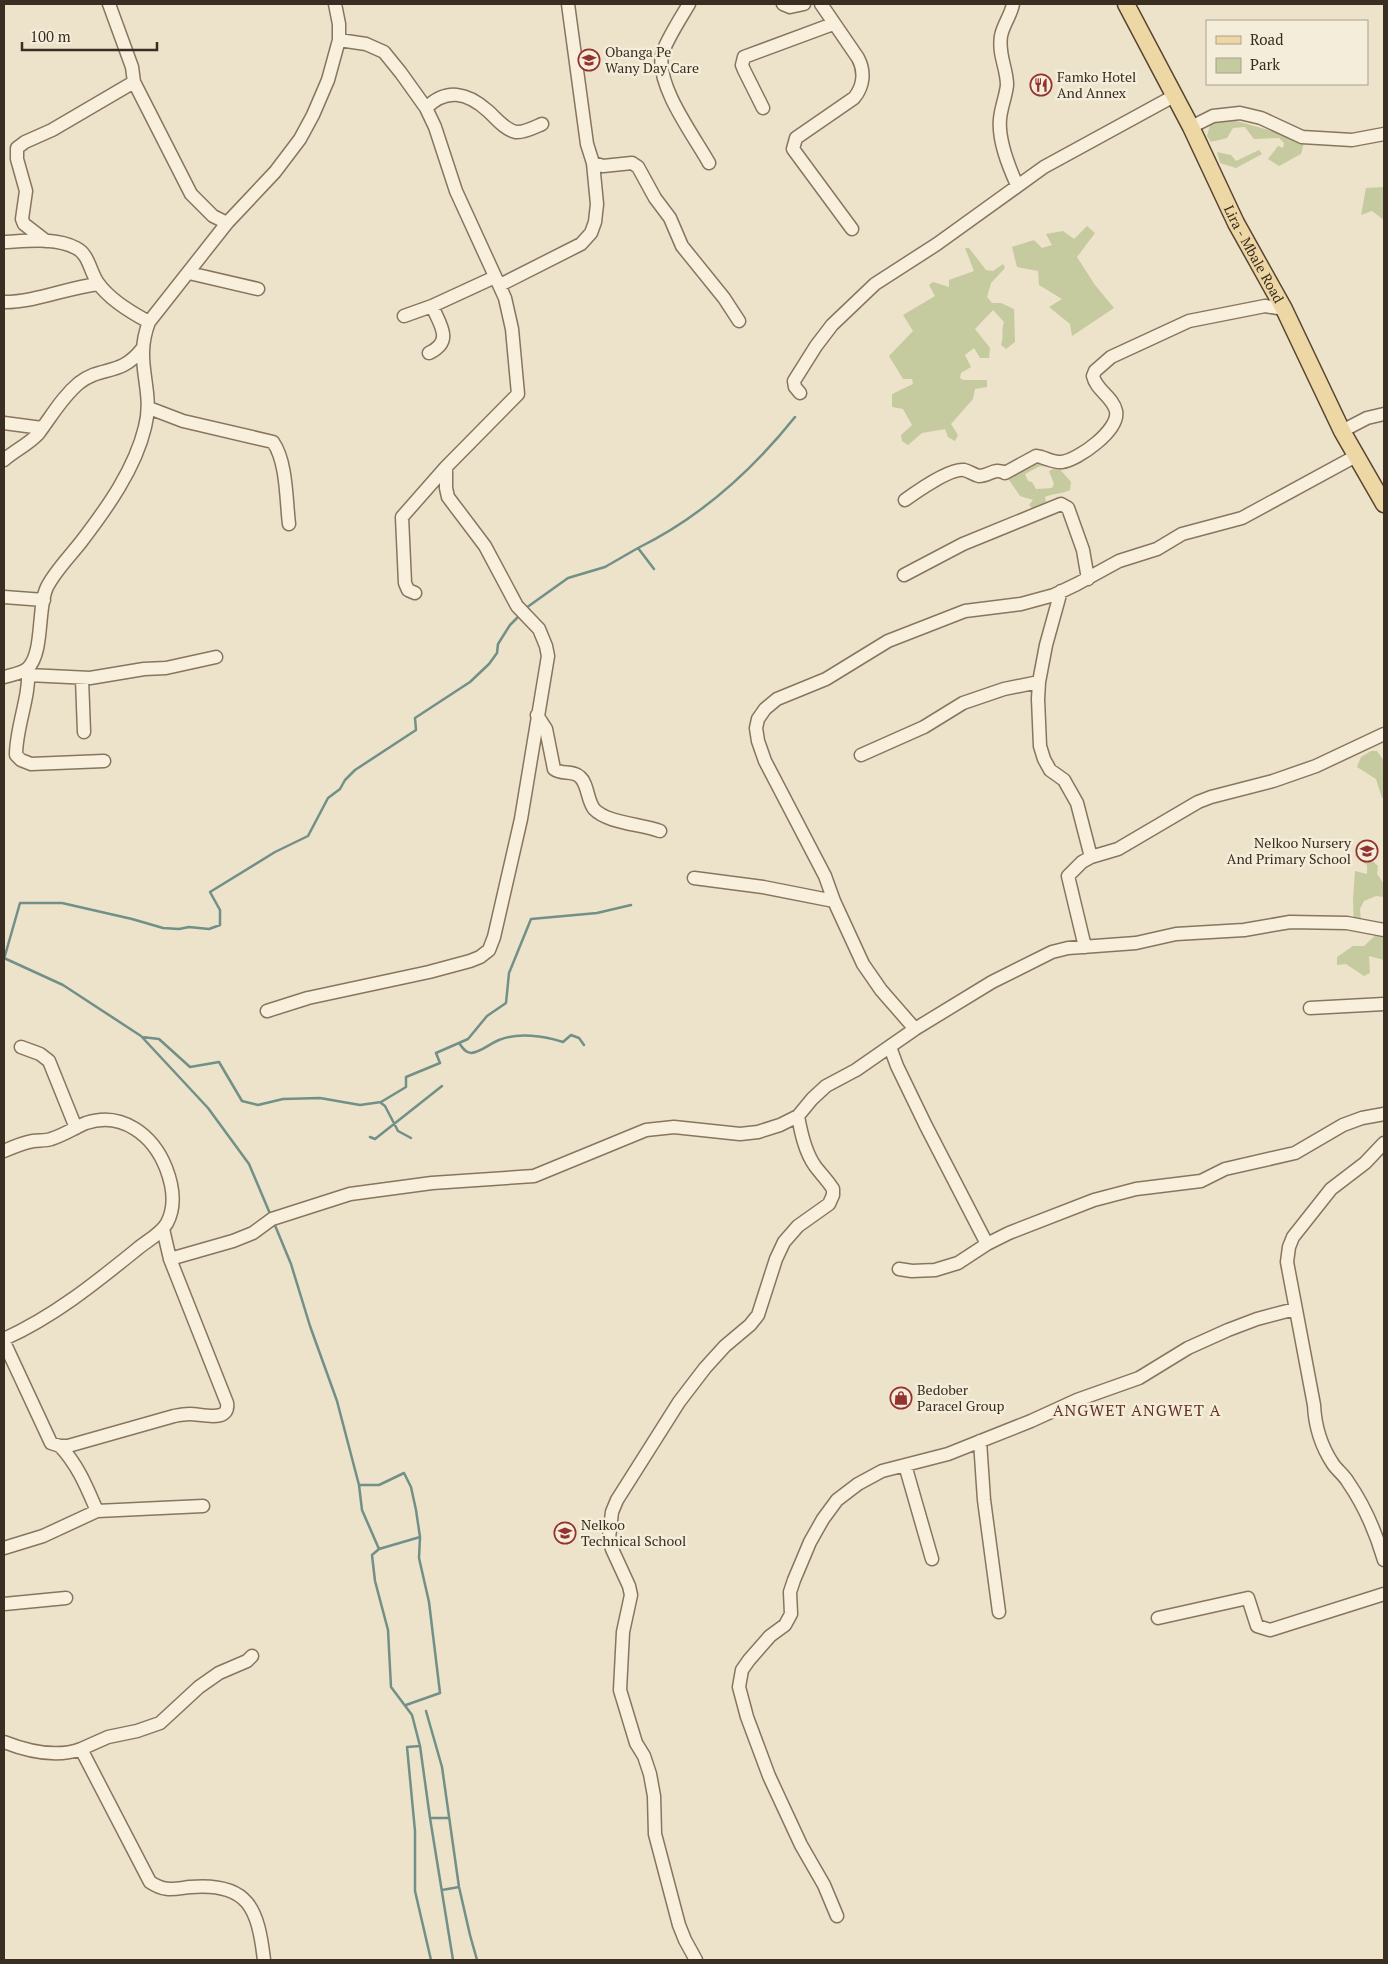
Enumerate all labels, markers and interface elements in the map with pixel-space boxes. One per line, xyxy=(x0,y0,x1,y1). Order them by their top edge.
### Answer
scale bar xyxy=(22,20,158,52)
legend xyxy=(1206,20,1368,85)
text: 100 m xyxy=(30,26,71,46)
text: Road xyxy=(1250,29,1283,49)
place label: Obanga Pe Wany Day Care xyxy=(605,42,699,77)
school or university icon: Obanga Pe Wany Day Care xyxy=(577,48,601,72)
text: Park xyxy=(1250,54,1280,74)
place label: Famko Hotel And Annex xyxy=(1057,67,1136,102)
restaurant icon: Famko Hotel And Annex xyxy=(1029,73,1053,97)
street label: Lira - Mbale Road xyxy=(1220,202,1289,306)
place label: Nelkoo Nursery And Primary School xyxy=(1227,833,1352,868)
school or university icon: Nelkoo Nursery And Primary School xyxy=(1355,839,1379,863)
place label: Bedober Paracel Group xyxy=(917,1380,1005,1415)
shop icon: Bedober Paracel Group xyxy=(889,1386,913,1410)
district label: ANGWET ANGWET A xyxy=(1053,1399,1221,1421)
place label: Nelkoo Technical School xyxy=(581,1515,686,1550)
school or university icon: Nelkoo Technical School xyxy=(553,1521,577,1545)

